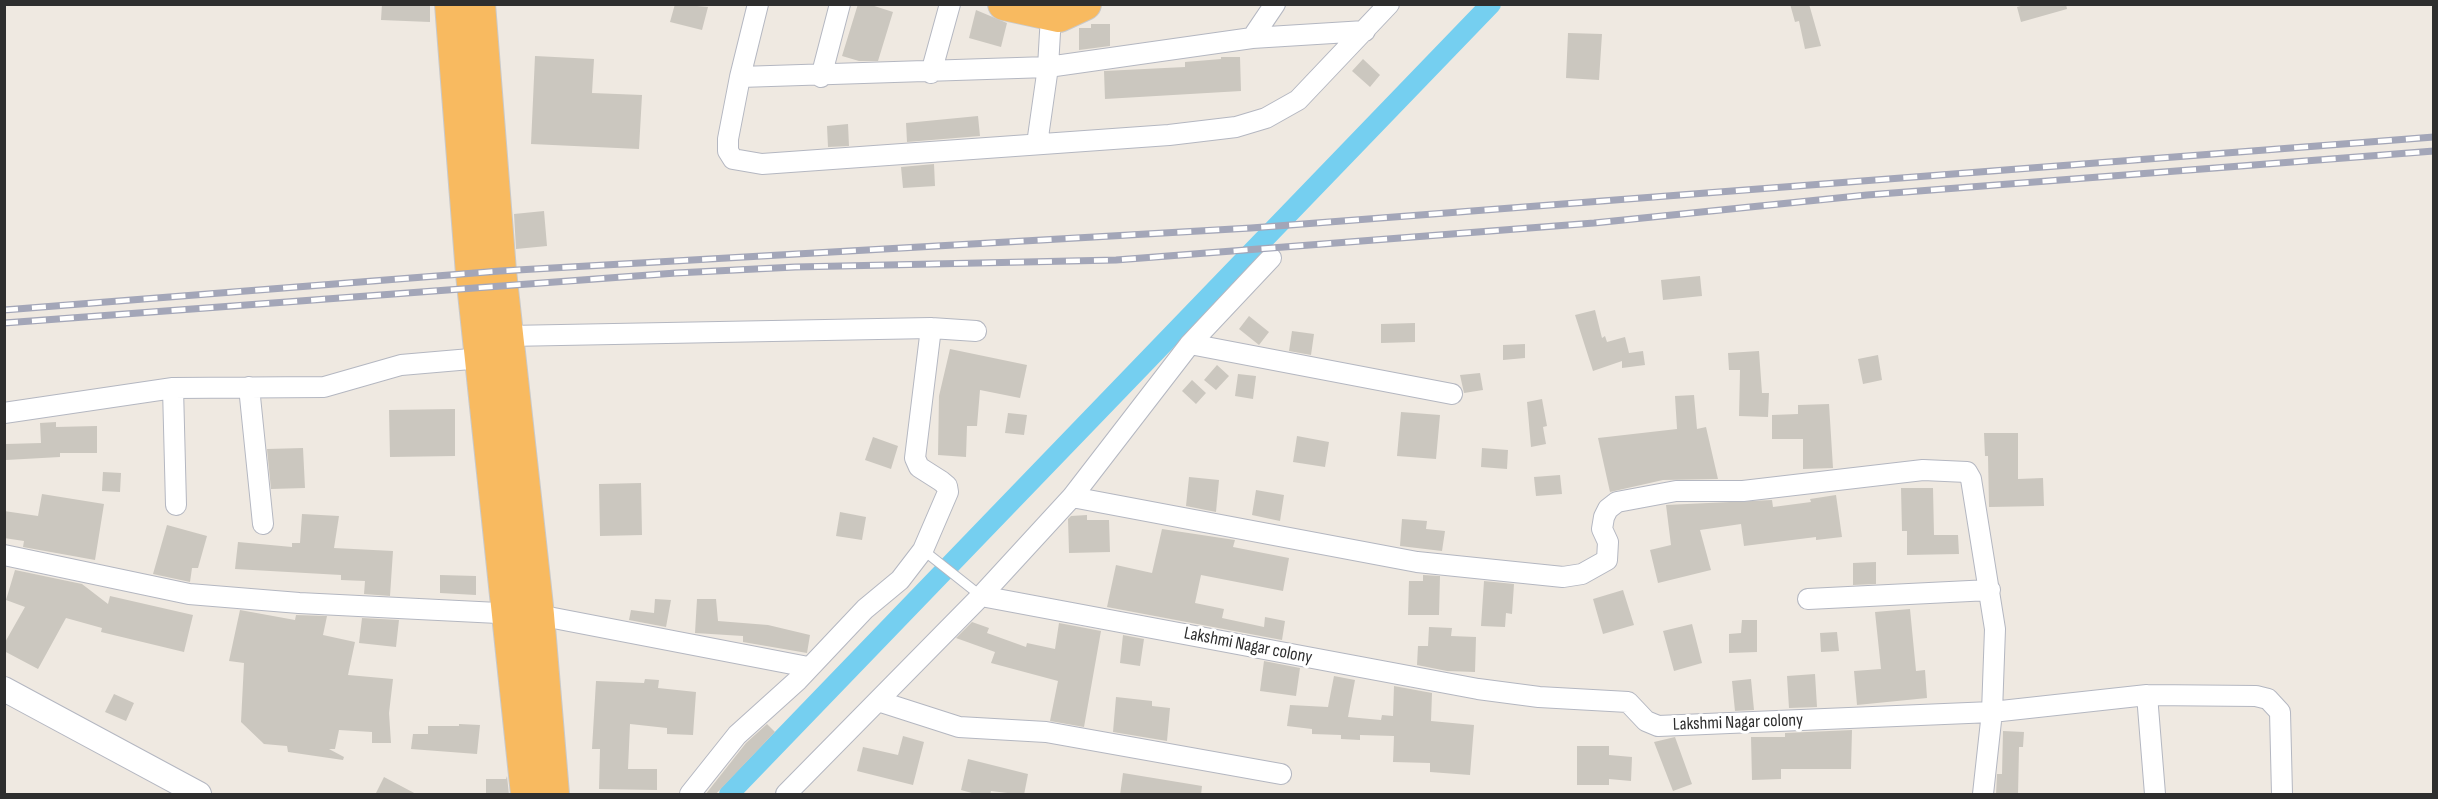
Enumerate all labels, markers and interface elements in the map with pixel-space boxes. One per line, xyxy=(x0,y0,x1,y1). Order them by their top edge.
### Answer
street label: Lakshmi Nagar colony xyxy=(1182,623,1314,669)
street label: Lakshmi Nagar colony xyxy=(1673,710,1803,736)

